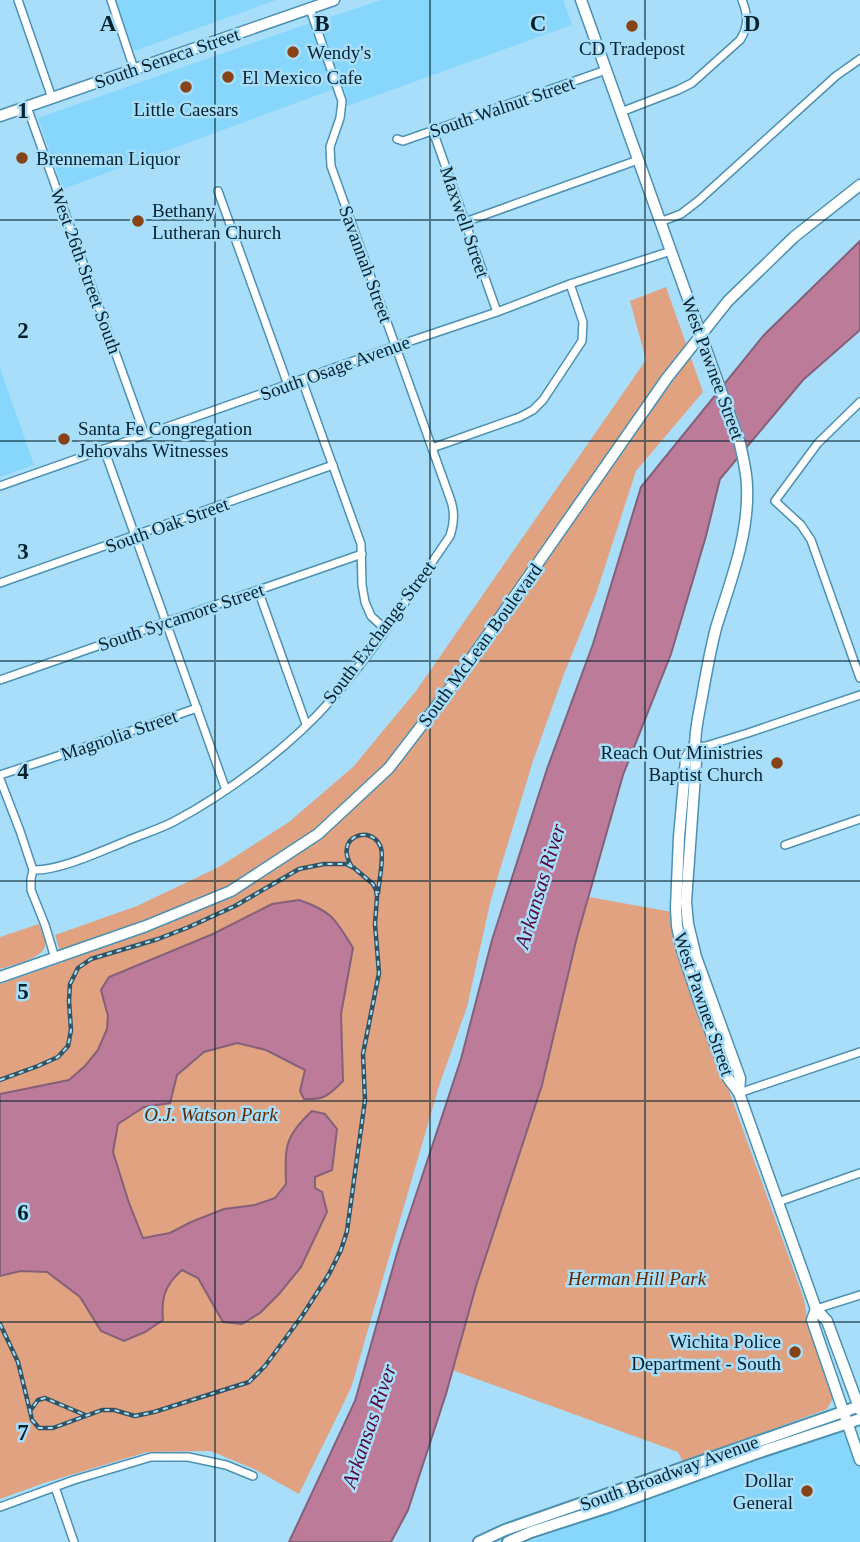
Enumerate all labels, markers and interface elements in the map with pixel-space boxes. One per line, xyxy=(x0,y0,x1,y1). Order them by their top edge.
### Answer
text: A xyxy=(100,11,117,36)
text: B xyxy=(314,11,330,36)
text: C xyxy=(530,11,546,36)
text: D xyxy=(744,11,760,36)
marker: CD Tradepost xyxy=(624,18,640,34)
street label: South Seneca Street xyxy=(92,23,243,93)
place label: CD Tradepost xyxy=(579,38,686,59)
place label: Wendy's xyxy=(307,42,371,63)
marker: Wendy's xyxy=(285,44,301,60)
place label: El Mexico Cafe xyxy=(242,67,362,88)
marker: El Mexico Cafe xyxy=(220,69,236,85)
street label: South Walnut Street xyxy=(427,72,578,142)
marker: Little Caesars xyxy=(178,79,194,95)
text: 1 xyxy=(17,98,29,123)
place label: Little Caesars xyxy=(134,99,239,120)
place label: Brenneman Liquor xyxy=(36,148,181,169)
marker: Brenneman Liquor xyxy=(14,150,30,166)
street label: Maxwell Street xyxy=(436,163,494,281)
street label: West 26th Street South xyxy=(46,186,126,357)
place label: Bethany Lutheran Church xyxy=(152,200,282,243)
street label: Savannah Street xyxy=(335,203,397,326)
marker: Bethany Lutheran Church xyxy=(130,213,146,229)
street label: West Pawnee Street xyxy=(677,294,749,443)
text: 2 xyxy=(17,318,29,343)
street label: South Osage Avenue xyxy=(257,331,413,405)
place label: Santa Fe Congregation Jehovahs Witnesses xyxy=(78,418,253,461)
marker: Santa Fe Congregation Jehovahs Witnesses xyxy=(56,431,72,447)
street label: South Oak Street xyxy=(102,493,232,557)
text: 3 xyxy=(17,539,29,564)
street label: South Exchange Street xyxy=(319,556,440,707)
street label: South McLean Boulevard xyxy=(414,559,546,731)
street label: South Sycamore Street xyxy=(95,578,267,655)
street label: Magnolia Street xyxy=(58,705,181,765)
place label: Reach Out Ministries Baptist Church xyxy=(600,742,763,785)
marker: Reach Out Ministries Baptist Church xyxy=(769,755,785,771)
text: 4 xyxy=(17,759,29,784)
water label: Arkansas River xyxy=(509,820,571,953)
street label: West Pawnee Street xyxy=(670,929,739,1079)
text: 5 xyxy=(17,979,29,1004)
park label: O.J. Watson Park xyxy=(144,1104,278,1125)
text: 6 xyxy=(17,1200,29,1225)
park label: Herman Hill Park xyxy=(567,1268,707,1289)
place label: Wichita Police Department - South xyxy=(631,1331,781,1374)
marker: Wichita Police Department - South xyxy=(787,1344,803,1360)
water label: Arkansas River xyxy=(336,1360,402,1493)
text: 7 xyxy=(17,1420,29,1445)
street label: South Broadway Avenue xyxy=(577,1431,761,1515)
place label: Dollar General xyxy=(733,1470,794,1513)
marker: Dollar General xyxy=(799,1483,815,1499)

